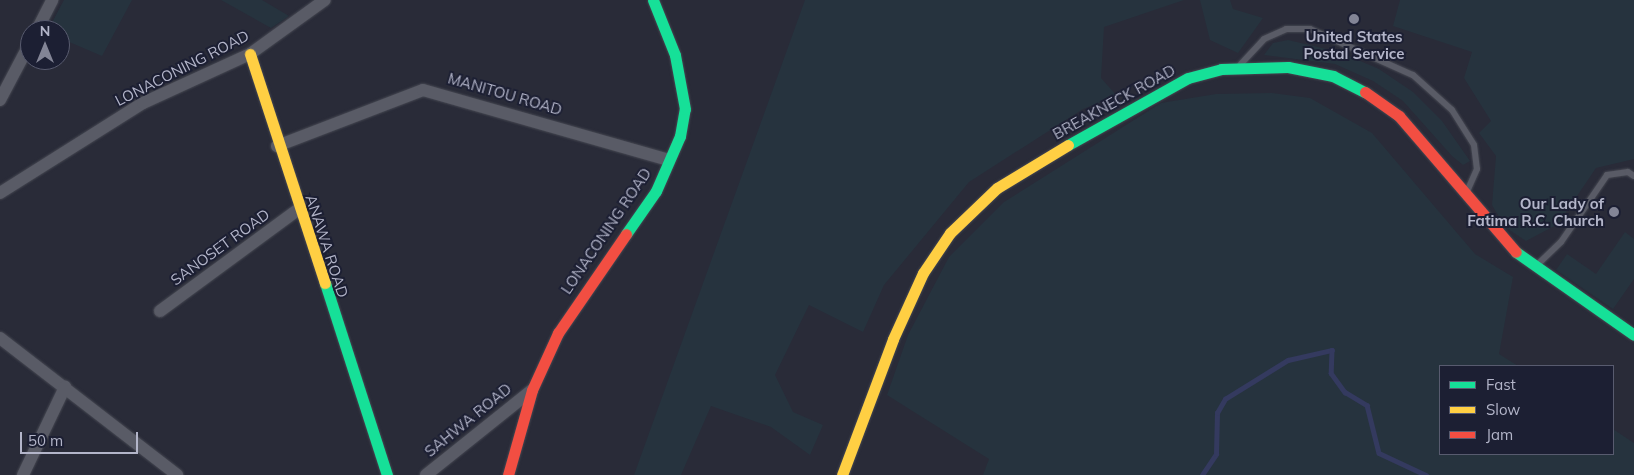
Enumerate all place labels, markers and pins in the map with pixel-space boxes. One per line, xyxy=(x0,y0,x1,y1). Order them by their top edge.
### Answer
marker: United States Postal Service xyxy=(1348,13,1360,25)
place label: United States Postal Service xyxy=(1304,27,1404,62)
place label: Our Lady of Fatima R.C. Church xyxy=(1467,194,1604,229)
marker: Our Lady of Fatima R.C. Church xyxy=(1608,206,1620,218)

